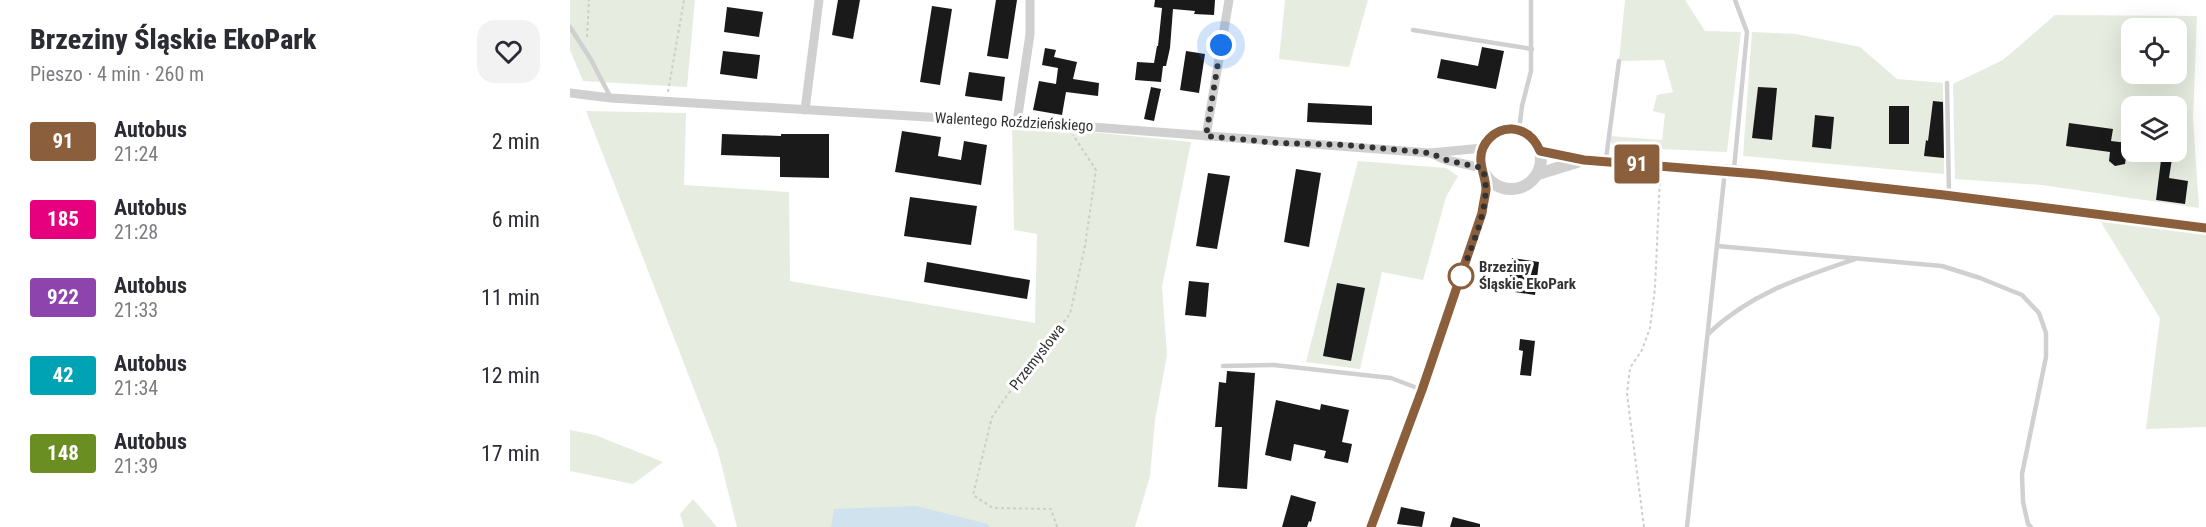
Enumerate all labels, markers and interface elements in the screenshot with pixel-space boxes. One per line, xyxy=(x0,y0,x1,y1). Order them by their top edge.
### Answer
map controls xyxy=(2121,18,2187,162)
button: locate xyxy=(2121,18,2187,84)
button: heart xyxy=(477,20,540,83)
text: Brzeziny Śląskie EkoPark xyxy=(30,23,316,56)
your location xyxy=(1206,30,1236,60)
text: Pieszo · 4 min · 260 m xyxy=(30,62,204,86)
button: layers xyxy=(2121,96,2187,162)
street label: Walentego Roździeńskiego xyxy=(934,109,1094,135)
text: Autobus xyxy=(114,117,187,142)
text: 91 xyxy=(52,129,74,153)
text: 2 min xyxy=(492,129,540,154)
text: 21:24 xyxy=(114,142,158,166)
line badge: 91 xyxy=(1610,144,1664,184)
text: 91 xyxy=(1626,152,1648,176)
text: Autobus xyxy=(114,195,187,220)
text: 185 xyxy=(47,207,79,231)
text: 6 min xyxy=(492,207,540,232)
text: 21:28 xyxy=(114,220,158,244)
place label: Brzeziny Śląskie EkoPark xyxy=(1479,258,1577,293)
marker: Brzeziny Śląskie EkoPark xyxy=(1448,263,1474,289)
text: Autobus xyxy=(114,273,187,298)
text: 922 xyxy=(47,285,79,309)
text: 11 min xyxy=(481,285,540,310)
text: 21:33 xyxy=(114,298,158,322)
street label: Przemysłowa xyxy=(1006,320,1068,394)
text: Autobus xyxy=(114,351,187,376)
text: 42 xyxy=(52,363,74,387)
text: 12 min xyxy=(481,363,540,388)
text: 21:34 xyxy=(114,376,158,400)
text: Autobus xyxy=(114,429,187,454)
text: 148 xyxy=(47,441,79,465)
text: 17 min xyxy=(481,441,540,466)
text: 21:39 xyxy=(114,454,158,478)

